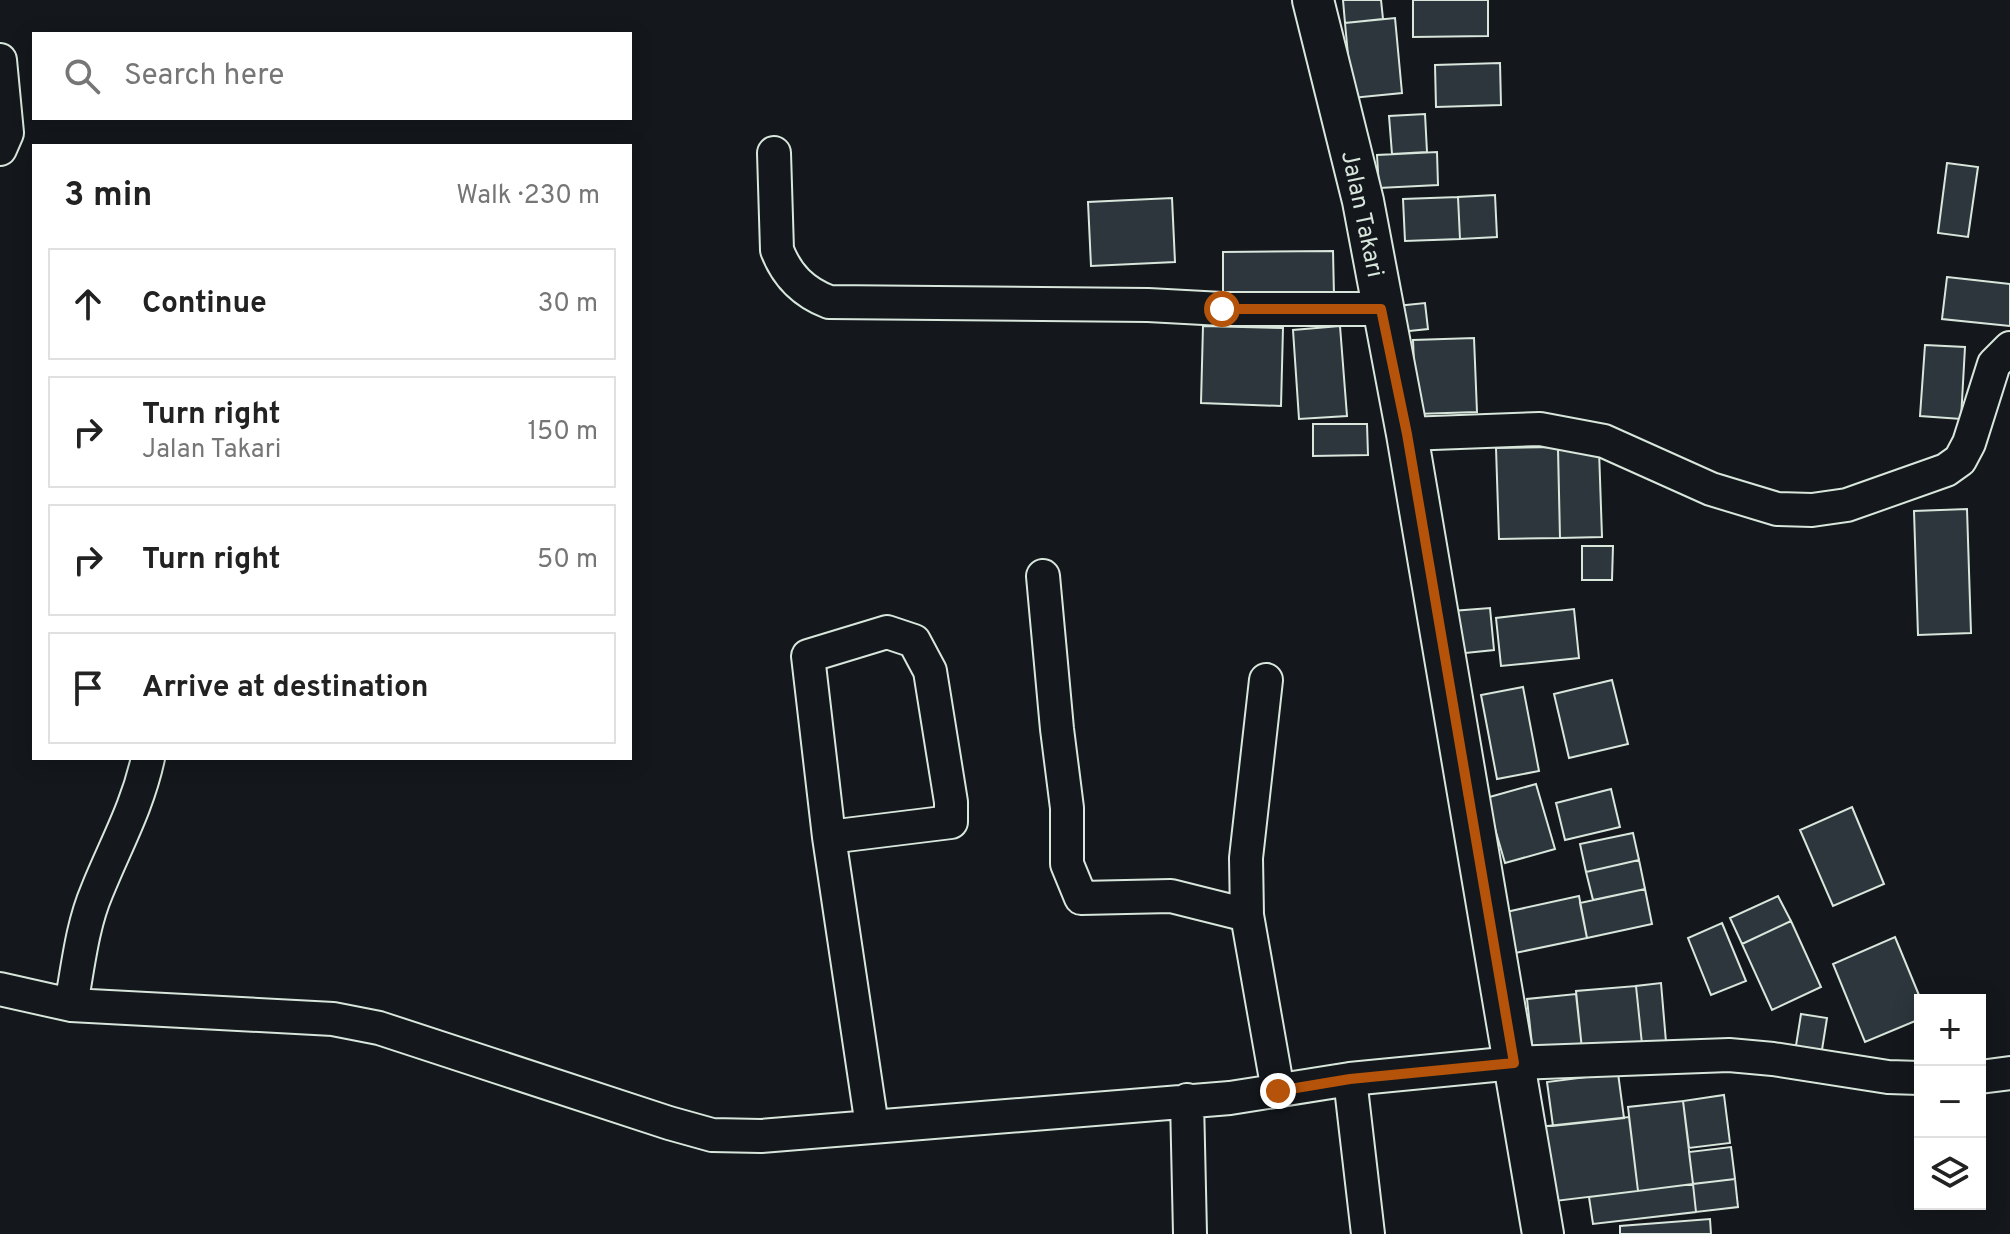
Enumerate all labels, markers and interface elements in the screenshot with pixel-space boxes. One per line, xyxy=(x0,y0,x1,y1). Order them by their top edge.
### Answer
search box xyxy=(32,32,632,120)
icon: search xyxy=(60,54,104,98)
text: Search here xyxy=(124,58,284,95)
street label: Jalan Takari xyxy=(1333,148,1389,280)
text: 3 min xyxy=(64,175,152,218)
text: Walk · 230 m xyxy=(456,180,600,213)
icon: ahead xyxy=(66,282,110,326)
text: Continue xyxy=(142,286,267,323)
text: 30 m xyxy=(538,288,598,321)
route start xyxy=(1204,291,1240,327)
text: Turn right xyxy=(142,397,280,434)
icon: right xyxy=(66,410,110,454)
text: 150 m xyxy=(527,416,598,449)
text: Jalan Takari xyxy=(142,434,281,467)
icon: right xyxy=(66,538,110,582)
text: Turn right xyxy=(142,542,280,579)
text: 50 m xyxy=(537,544,598,577)
icon: arrive xyxy=(66,666,110,710)
text: Arrive at destination xyxy=(142,670,428,707)
map controls xyxy=(1914,994,1986,1210)
button: + xyxy=(1914,994,1986,1066)
button: − xyxy=(1914,1066,1986,1138)
route end xyxy=(1260,1073,1296,1109)
button: layers xyxy=(1914,1138,1986,1210)

